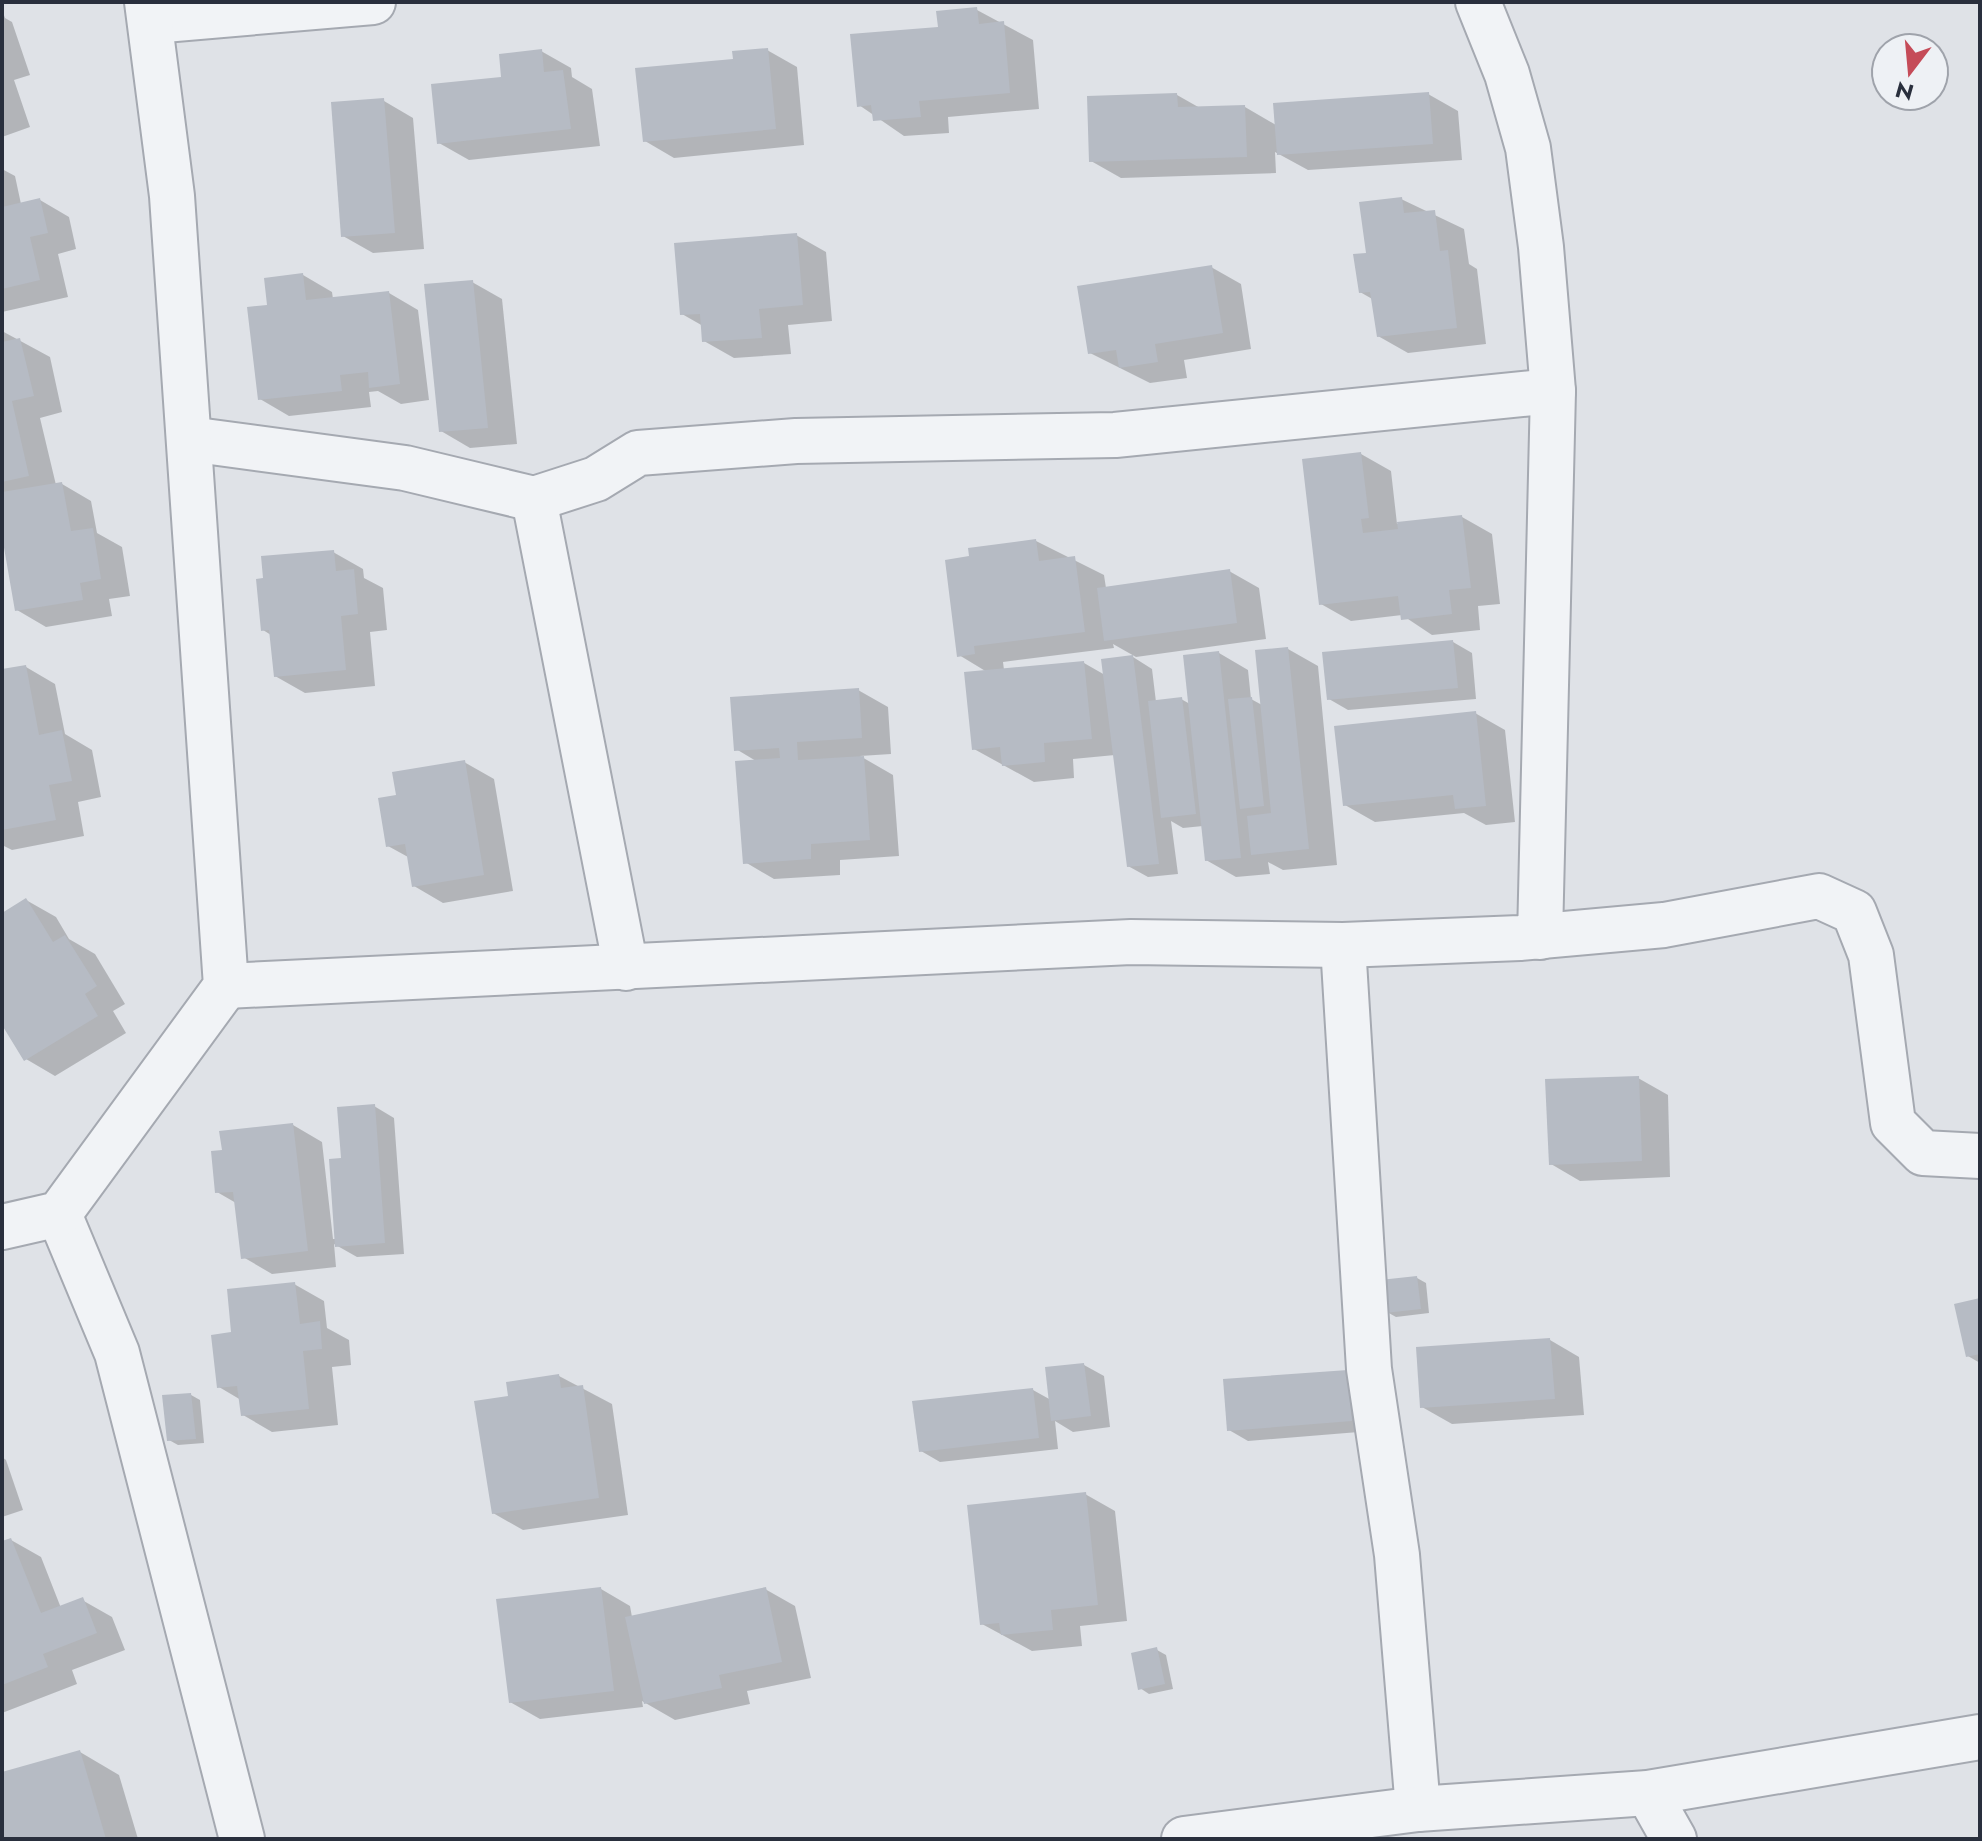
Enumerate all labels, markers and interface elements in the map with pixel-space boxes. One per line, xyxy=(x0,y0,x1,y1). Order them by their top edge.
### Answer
north arrow xyxy=(1870,32,1950,112)
text: N xyxy=(1892,73,1917,109)

